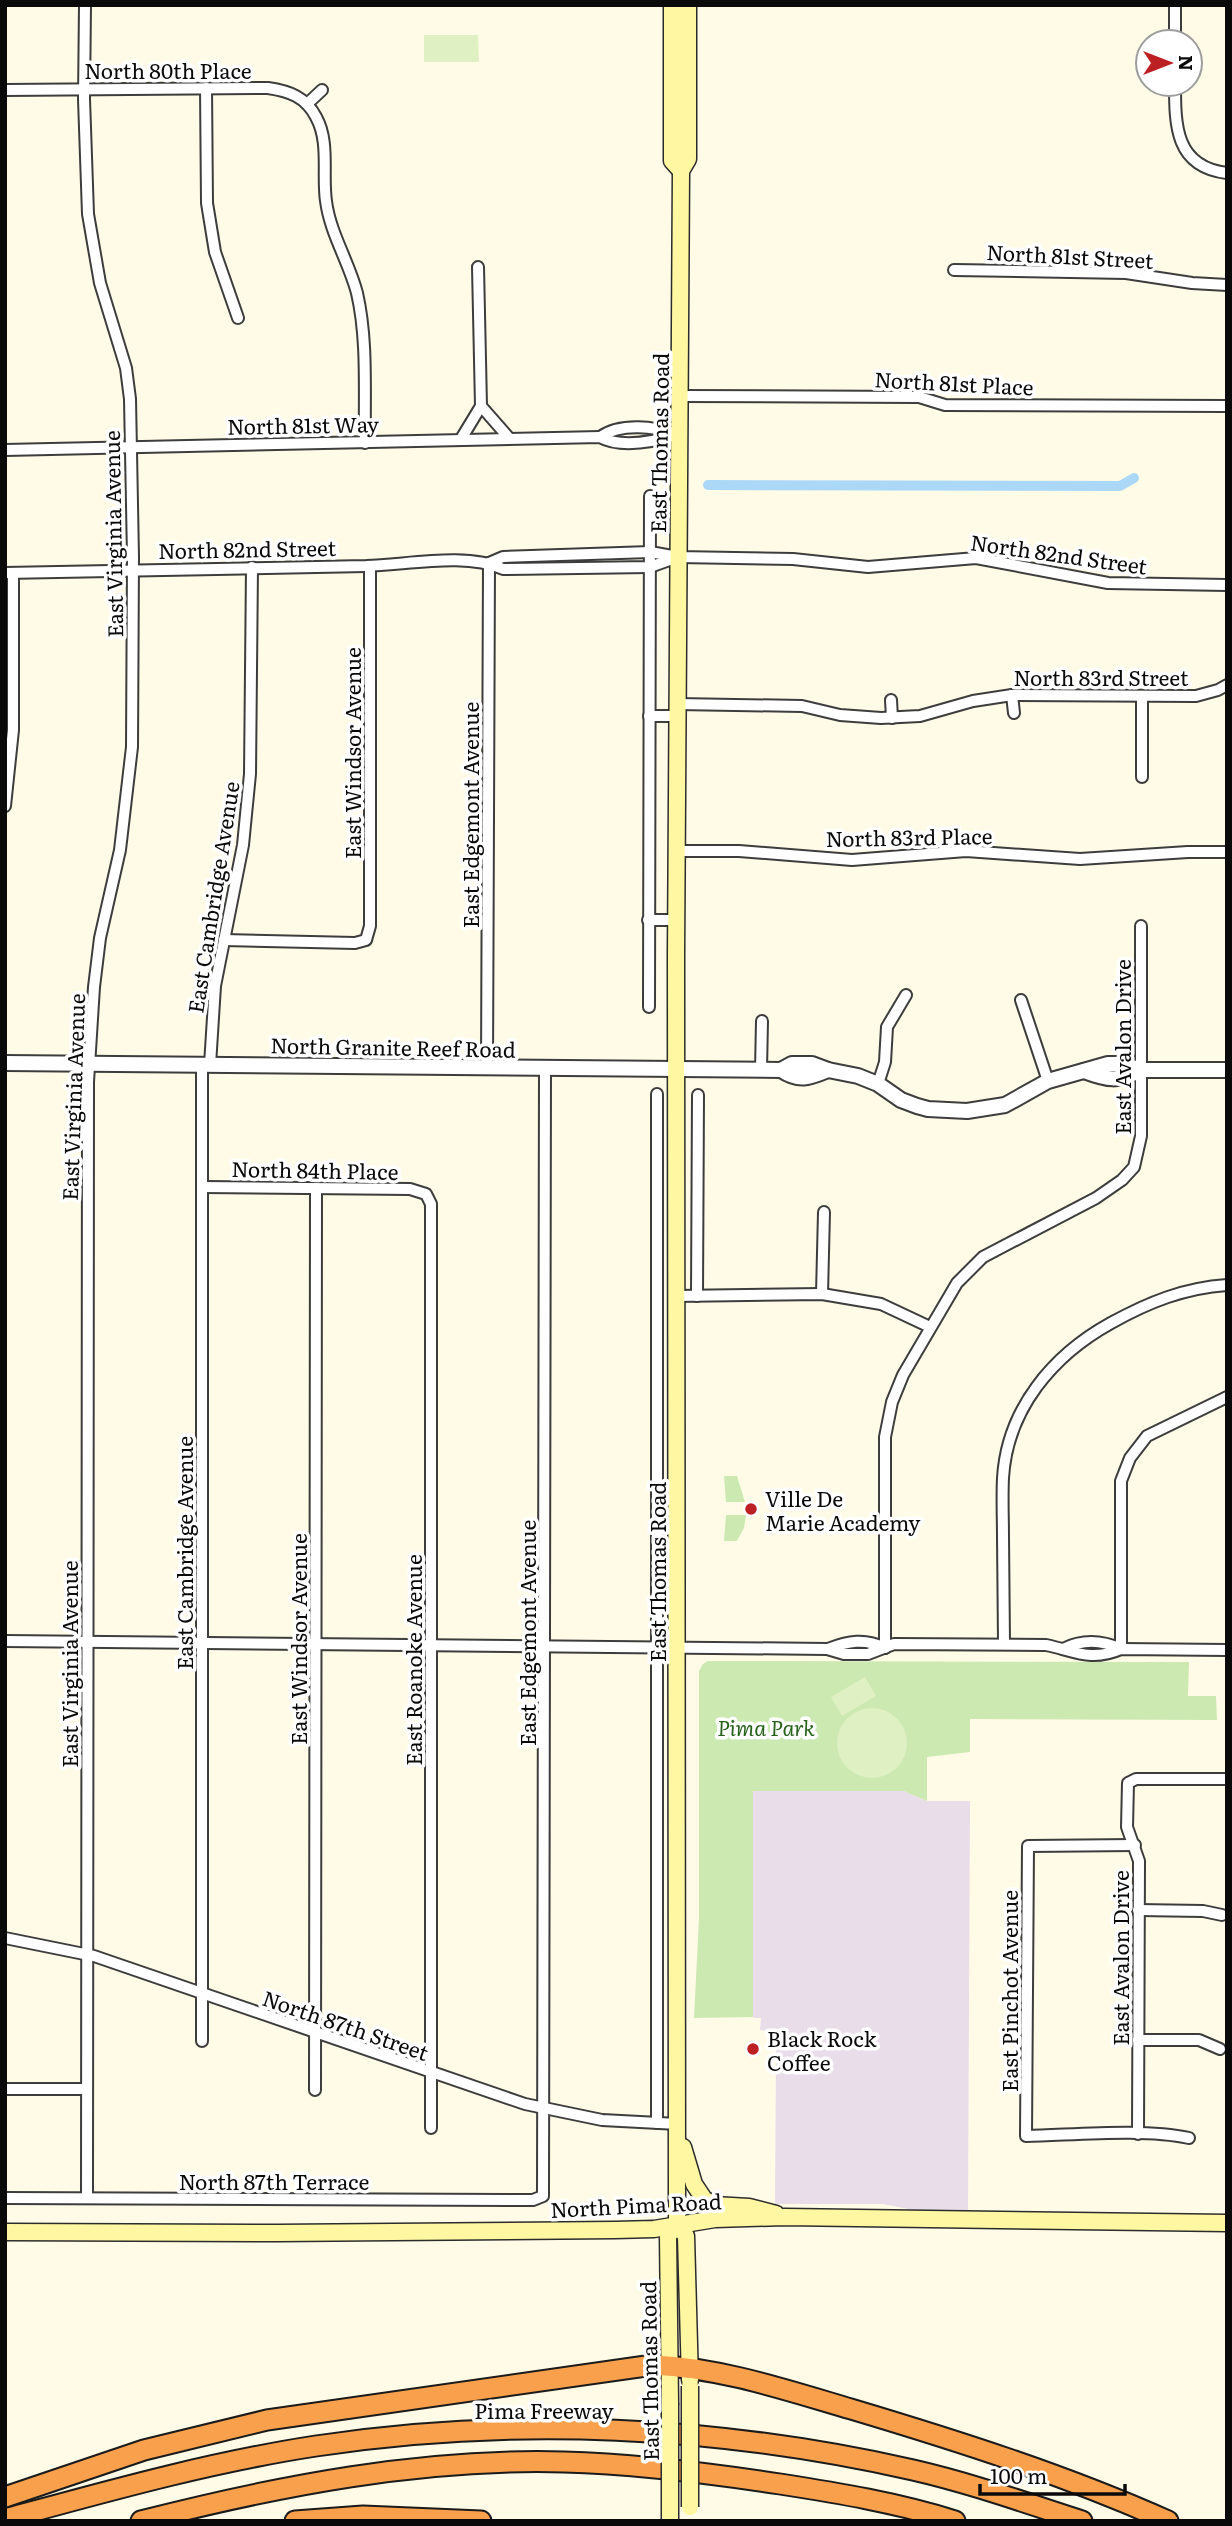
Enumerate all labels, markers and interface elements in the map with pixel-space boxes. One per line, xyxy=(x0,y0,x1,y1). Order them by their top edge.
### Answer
north arrow xyxy=(1134,28,1204,98)
street label: North 80th Place xyxy=(84,54,252,85)
text: N xyxy=(1173,55,1201,71)
street label: North 81st Street xyxy=(986,235,1155,275)
street label: East Thomas Road xyxy=(641,352,675,533)
street label: North 81st Place xyxy=(874,362,1034,402)
street label: North 81st Way xyxy=(227,407,380,441)
street label: East Virginia Avenue xyxy=(95,430,129,638)
street label: North 82nd Street xyxy=(969,525,1150,581)
street label: North 82nd Street xyxy=(158,531,337,565)
street label: East Windsor Avenue xyxy=(336,647,367,859)
street label: North 83rd Street xyxy=(1014,661,1189,692)
street label: East Edgemont Avenue xyxy=(454,702,485,928)
street label: East Cambridge Avenue xyxy=(178,779,246,1015)
street label: North 83rd Place xyxy=(825,819,993,853)
street label: East Avalon Drive xyxy=(1106,959,1137,1135)
street label: East Virginia Avenue xyxy=(53,993,91,1201)
street label: North Granite Reef Road xyxy=(270,1028,516,1064)
street label: North 84th Place xyxy=(231,1152,399,1186)
street label: East Cambridge Avenue xyxy=(168,1436,199,1670)
street label: East Thomas Road xyxy=(641,1482,672,1662)
place label: Ville De Marie Academy xyxy=(765,1482,921,1537)
marker: Ville De Marie Academy xyxy=(743,1501,759,1517)
street label: East Edgemont Avenue xyxy=(511,1520,542,1746)
street label: East Windsor Avenue xyxy=(282,1533,313,1745)
street label: East Roanoke Avenue xyxy=(397,1554,428,1766)
street label: East Virginia Avenue xyxy=(53,1560,84,1768)
park label: Pima Park xyxy=(717,1711,815,1742)
street label: East Avalon Drive xyxy=(1104,1870,1135,2046)
street label: East Pinchot Avenue xyxy=(993,1890,1024,2092)
street label: North 87th Street xyxy=(259,1981,434,2067)
place label: Black Rock Coffee xyxy=(767,2022,877,2077)
marker: Black Rock Coffee xyxy=(745,2041,761,2057)
street label: North 87th Terrace xyxy=(179,2165,369,2196)
street label: North Pima Road xyxy=(550,2184,723,2224)
street label: East Thomas Road xyxy=(631,2280,665,2461)
street label: Pima Freeway xyxy=(474,2394,615,2425)
scale bar xyxy=(980,2452,1125,2496)
text: 100 m xyxy=(990,2459,1047,2490)

